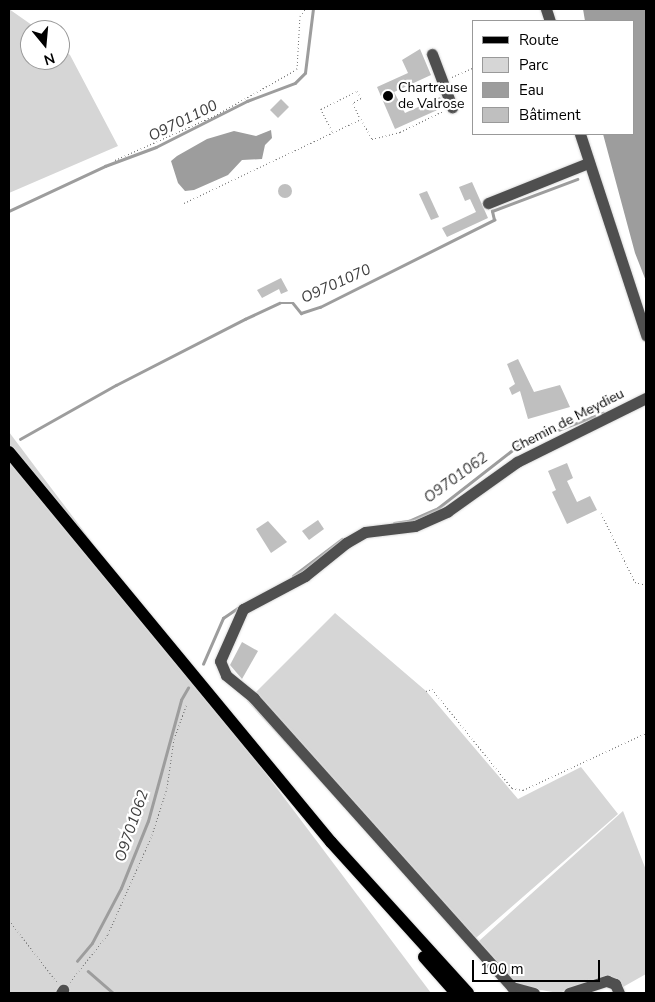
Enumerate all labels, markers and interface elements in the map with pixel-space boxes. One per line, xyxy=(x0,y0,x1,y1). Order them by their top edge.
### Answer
north arrow xyxy=(20,20,70,70)
legend xyxy=(472,20,635,135)
text: Route xyxy=(519,30,559,50)
text: N xyxy=(41,48,57,69)
text: Parc xyxy=(519,55,548,75)
place label: Chartreuse de Valrose xyxy=(398,80,467,112)
text: Eau xyxy=(519,80,544,100)
marker: Chartreuse de Valrose xyxy=(382,90,394,102)
water label: O9701100 xyxy=(146,97,220,145)
text: Bâtiment xyxy=(519,105,580,125)
water label: O9701070 xyxy=(298,261,374,307)
street label: Chemin de Meydieu xyxy=(509,385,627,457)
water label: O9701062 xyxy=(421,449,491,507)
water label: O9701062 xyxy=(111,788,153,864)
scale bar xyxy=(475,950,602,982)
text: 100 m xyxy=(480,959,524,979)

